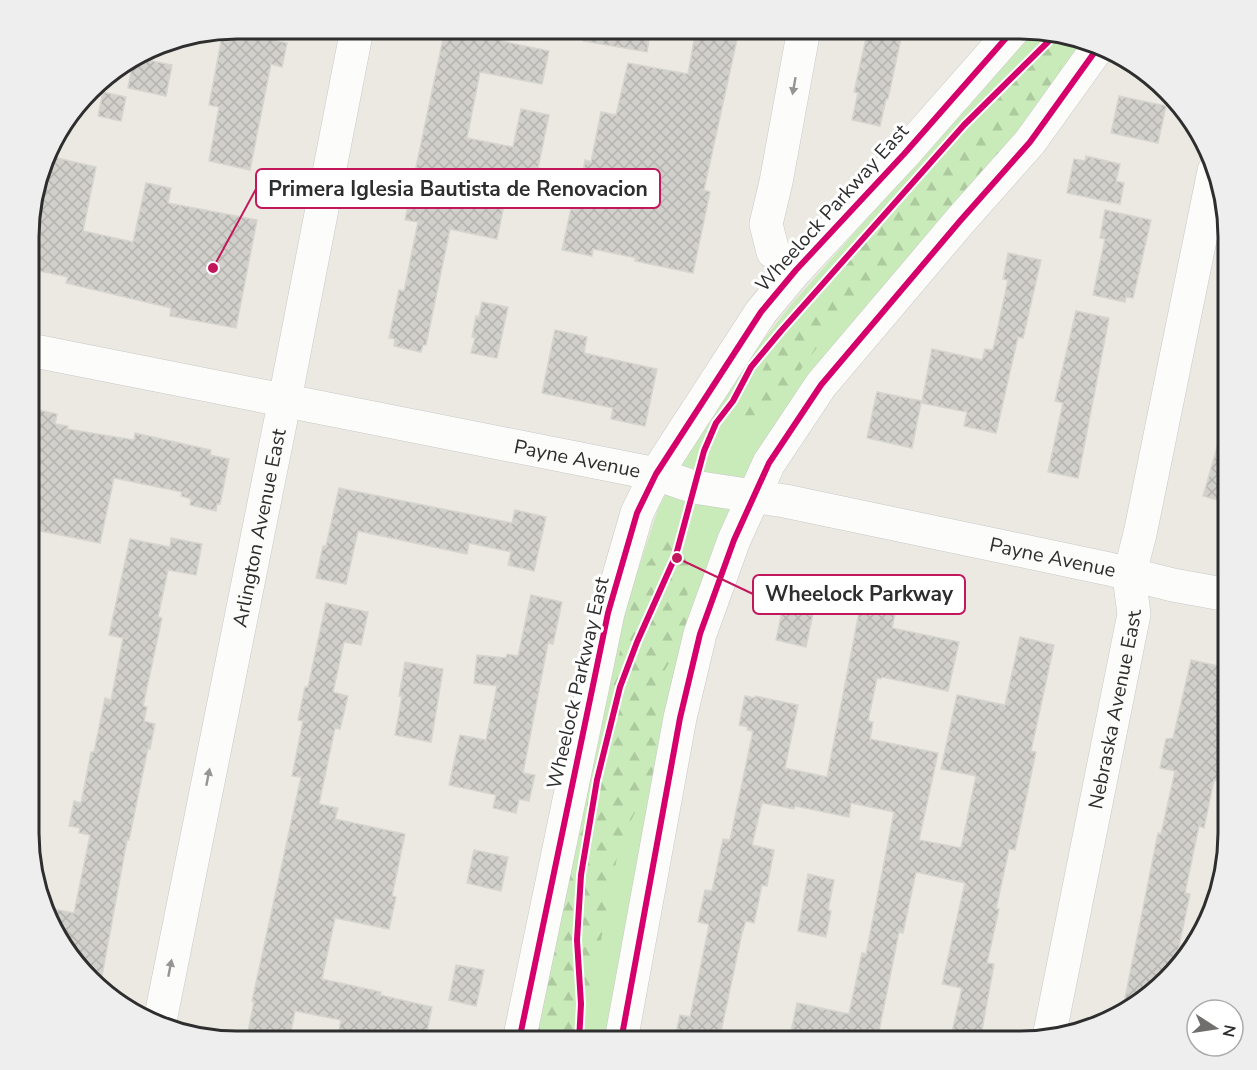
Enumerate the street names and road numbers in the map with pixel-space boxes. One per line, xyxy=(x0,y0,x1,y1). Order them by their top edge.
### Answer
street label: Wheelock Parkway East xyxy=(749,118,915,298)
street label: Arlington Avenue East xyxy=(226,425,292,630)
street label: Payne Avenue xyxy=(512,433,643,484)
street label: Payne Avenue xyxy=(987,531,1119,584)
street label: Wheelock Parkway East xyxy=(540,573,616,792)
street label: Nebraska Avenue East xyxy=(1082,608,1148,811)

